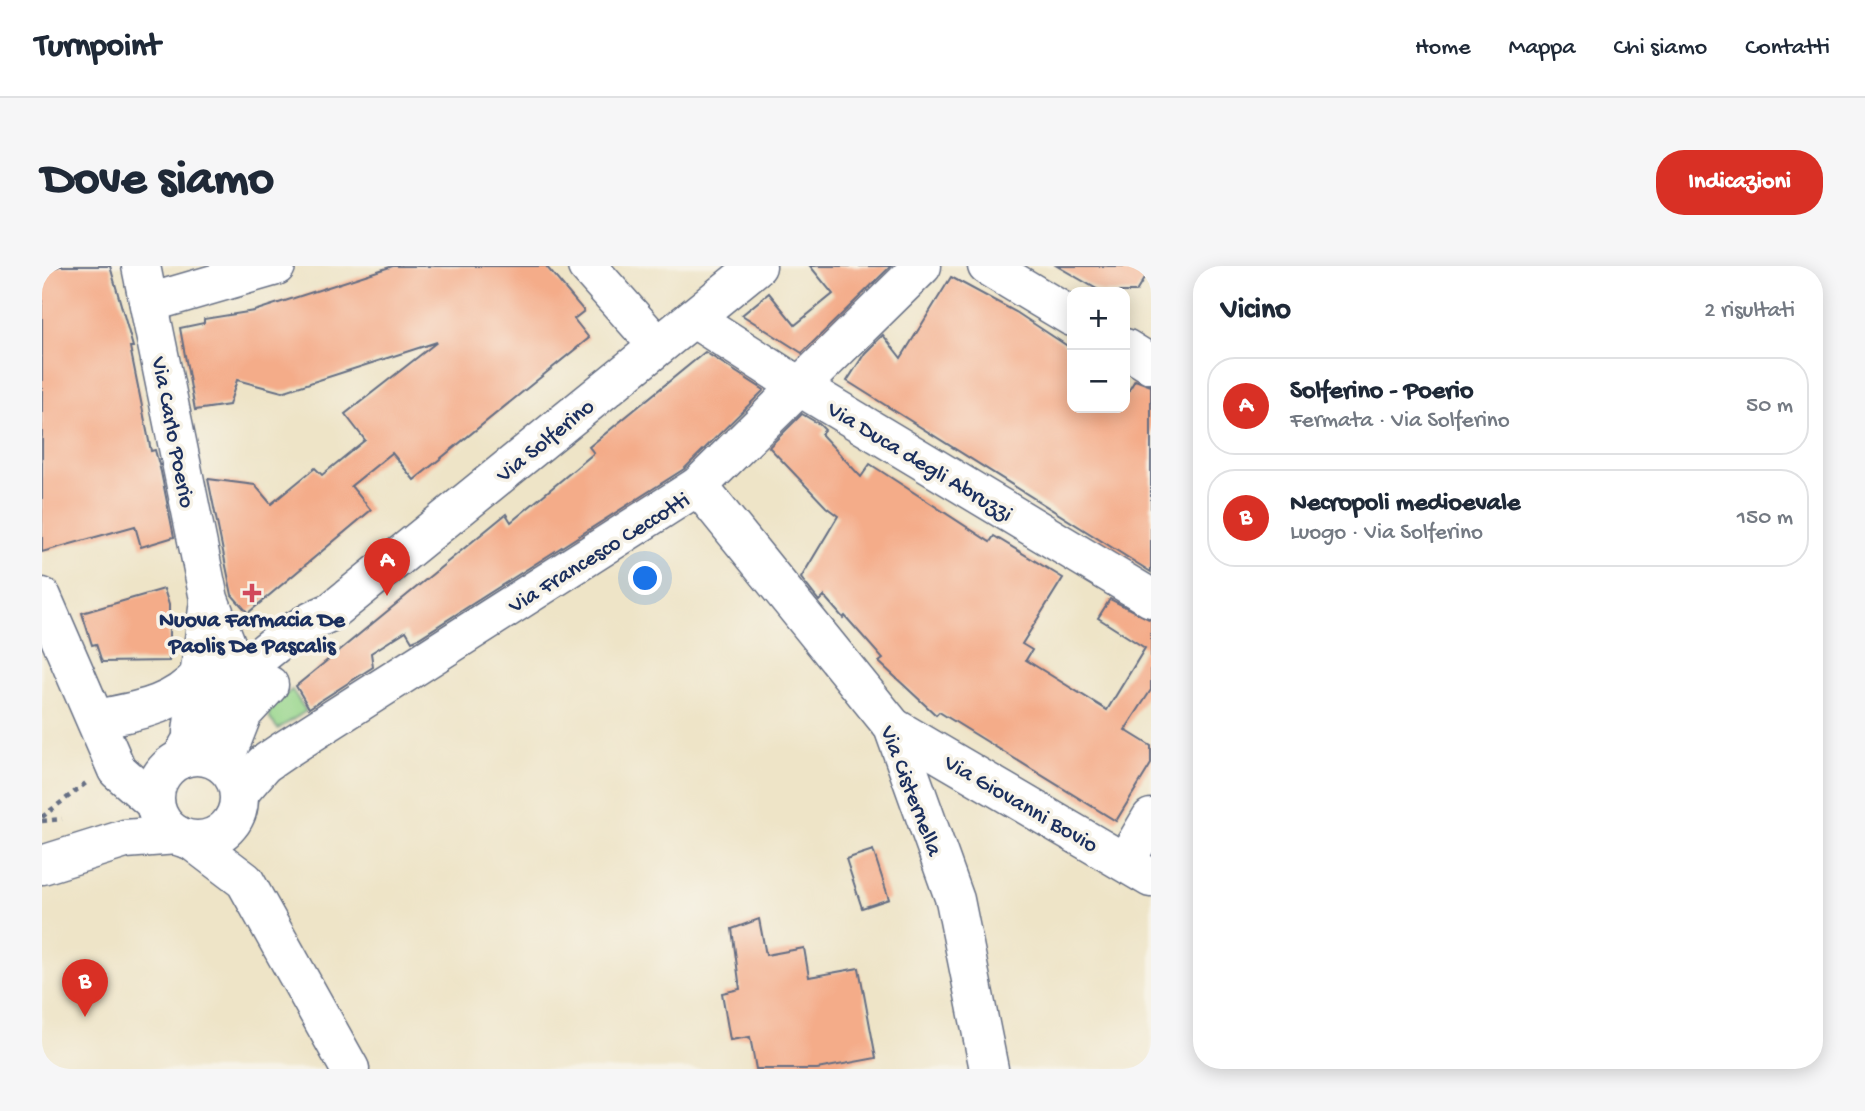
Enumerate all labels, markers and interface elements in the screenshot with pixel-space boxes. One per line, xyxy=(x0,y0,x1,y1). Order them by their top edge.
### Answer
text: Turnpoint xyxy=(35,29,160,67)
text: Home xyxy=(1415,34,1471,63)
text: Mappa xyxy=(1509,34,1576,63)
text: Chi siamo xyxy=(1614,34,1707,63)
text: Contatti xyxy=(1745,34,1830,63)
button: Indicazioni xyxy=(1656,150,1823,215)
text: Dove siamo xyxy=(42,153,274,211)
map controls xyxy=(1067,287,1130,413)
button: + xyxy=(1067,287,1130,350)
text: Vicino xyxy=(1221,294,1291,329)
text: 2 risultati xyxy=(1704,298,1795,325)
button: − xyxy=(1067,350,1130,413)
street label: Via Carlo Poerio xyxy=(143,354,199,511)
text: Solferino - Poerio xyxy=(1290,377,1473,408)
text: A xyxy=(1239,393,1253,420)
text: 50 m xyxy=(1746,393,1793,420)
street label: Via Solferino xyxy=(491,394,601,490)
street label: Via Duca degli Abruzzi xyxy=(821,396,1017,529)
text: Fermata · Via Solferino xyxy=(1290,408,1510,435)
street label: Via Francesco Ceccotti xyxy=(503,487,695,621)
text: Necropoli medioevale xyxy=(1290,489,1520,520)
text: B xyxy=(1240,505,1252,532)
text: 150 m xyxy=(1737,505,1793,532)
text: Luogo · Via Solferino xyxy=(1290,520,1483,547)
pin: A xyxy=(364,538,410,596)
your location xyxy=(628,561,662,595)
marker: Nuova Farmacia De Paolis De Pascalis xyxy=(244,585,260,601)
place label: Nuova Farmacia De Paolis De Pascalis xyxy=(159,608,346,661)
street label: Via Cisternella xyxy=(872,722,947,861)
street label: Via Giovanni Bovio xyxy=(938,749,1102,860)
pin: B xyxy=(62,959,108,1017)

